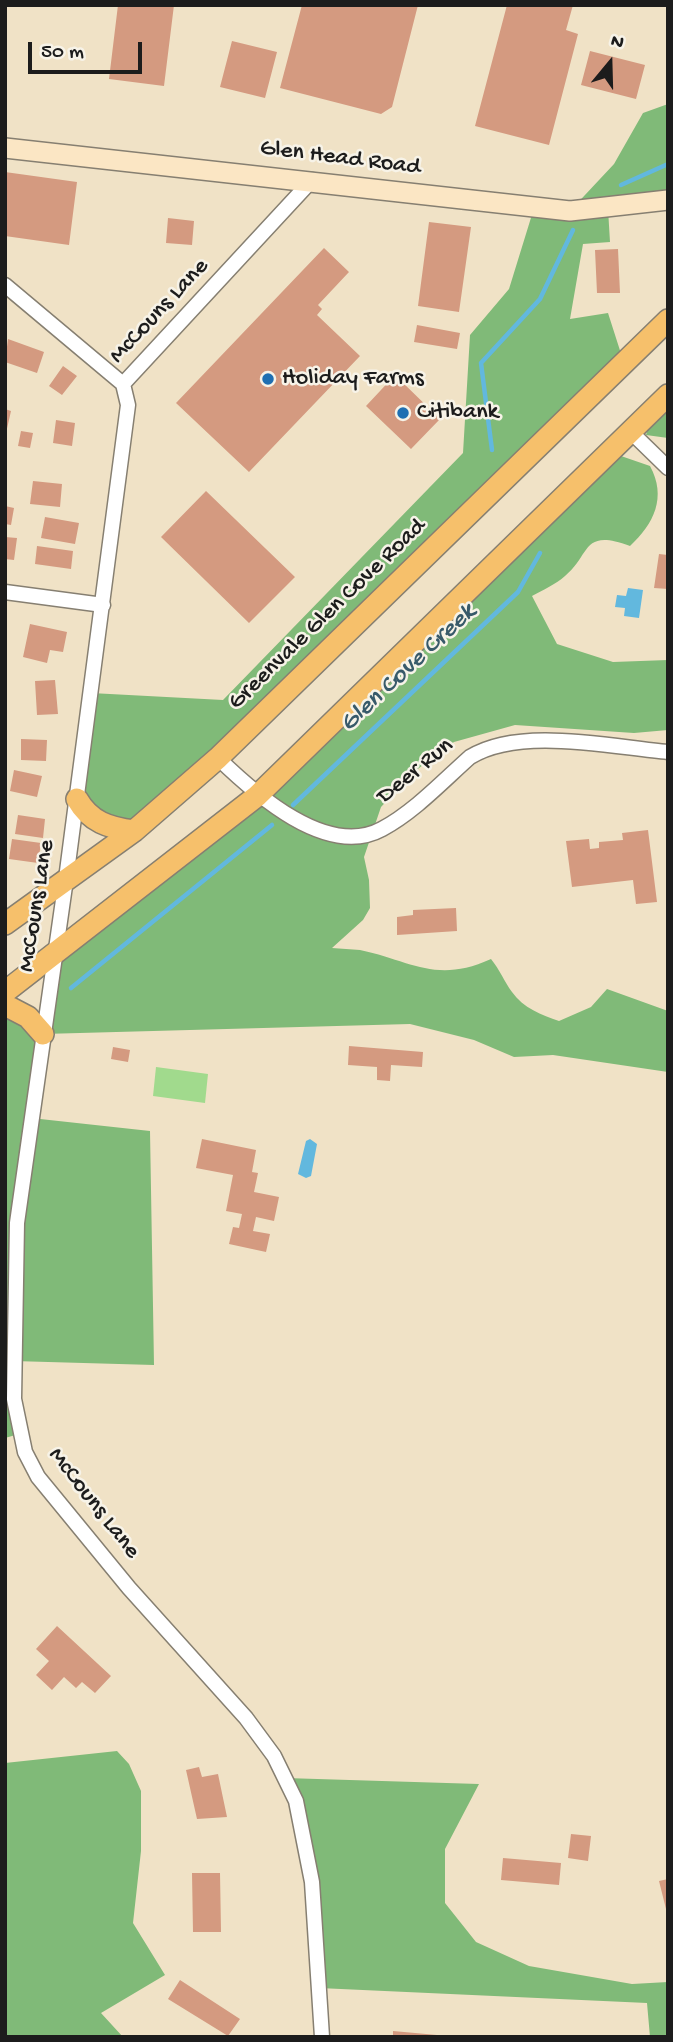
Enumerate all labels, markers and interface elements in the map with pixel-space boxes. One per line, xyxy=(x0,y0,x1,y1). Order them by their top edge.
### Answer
scale bar xyxy=(32,28,145,72)
north arrow xyxy=(575,28,645,98)
text: N xyxy=(607,30,627,56)
text: 50 m xyxy=(41,41,84,66)
street label: Glen Head Road xyxy=(258,135,422,183)
street label: McCouns Lane xyxy=(104,253,216,371)
place label: Holiday Farms xyxy=(282,365,424,393)
marker: Holiday Farms xyxy=(260,371,276,387)
place label: Citibank xyxy=(417,399,498,427)
marker: Citibank xyxy=(395,405,411,421)
street label: Greenvale Glen Cove Road xyxy=(223,513,433,717)
water label: Glen Cove Creek xyxy=(335,598,483,740)
street label: Deer Run xyxy=(372,733,460,811)
street label: McCouns Lane xyxy=(13,838,63,974)
street label: McCouns Lane xyxy=(41,1443,145,1565)

